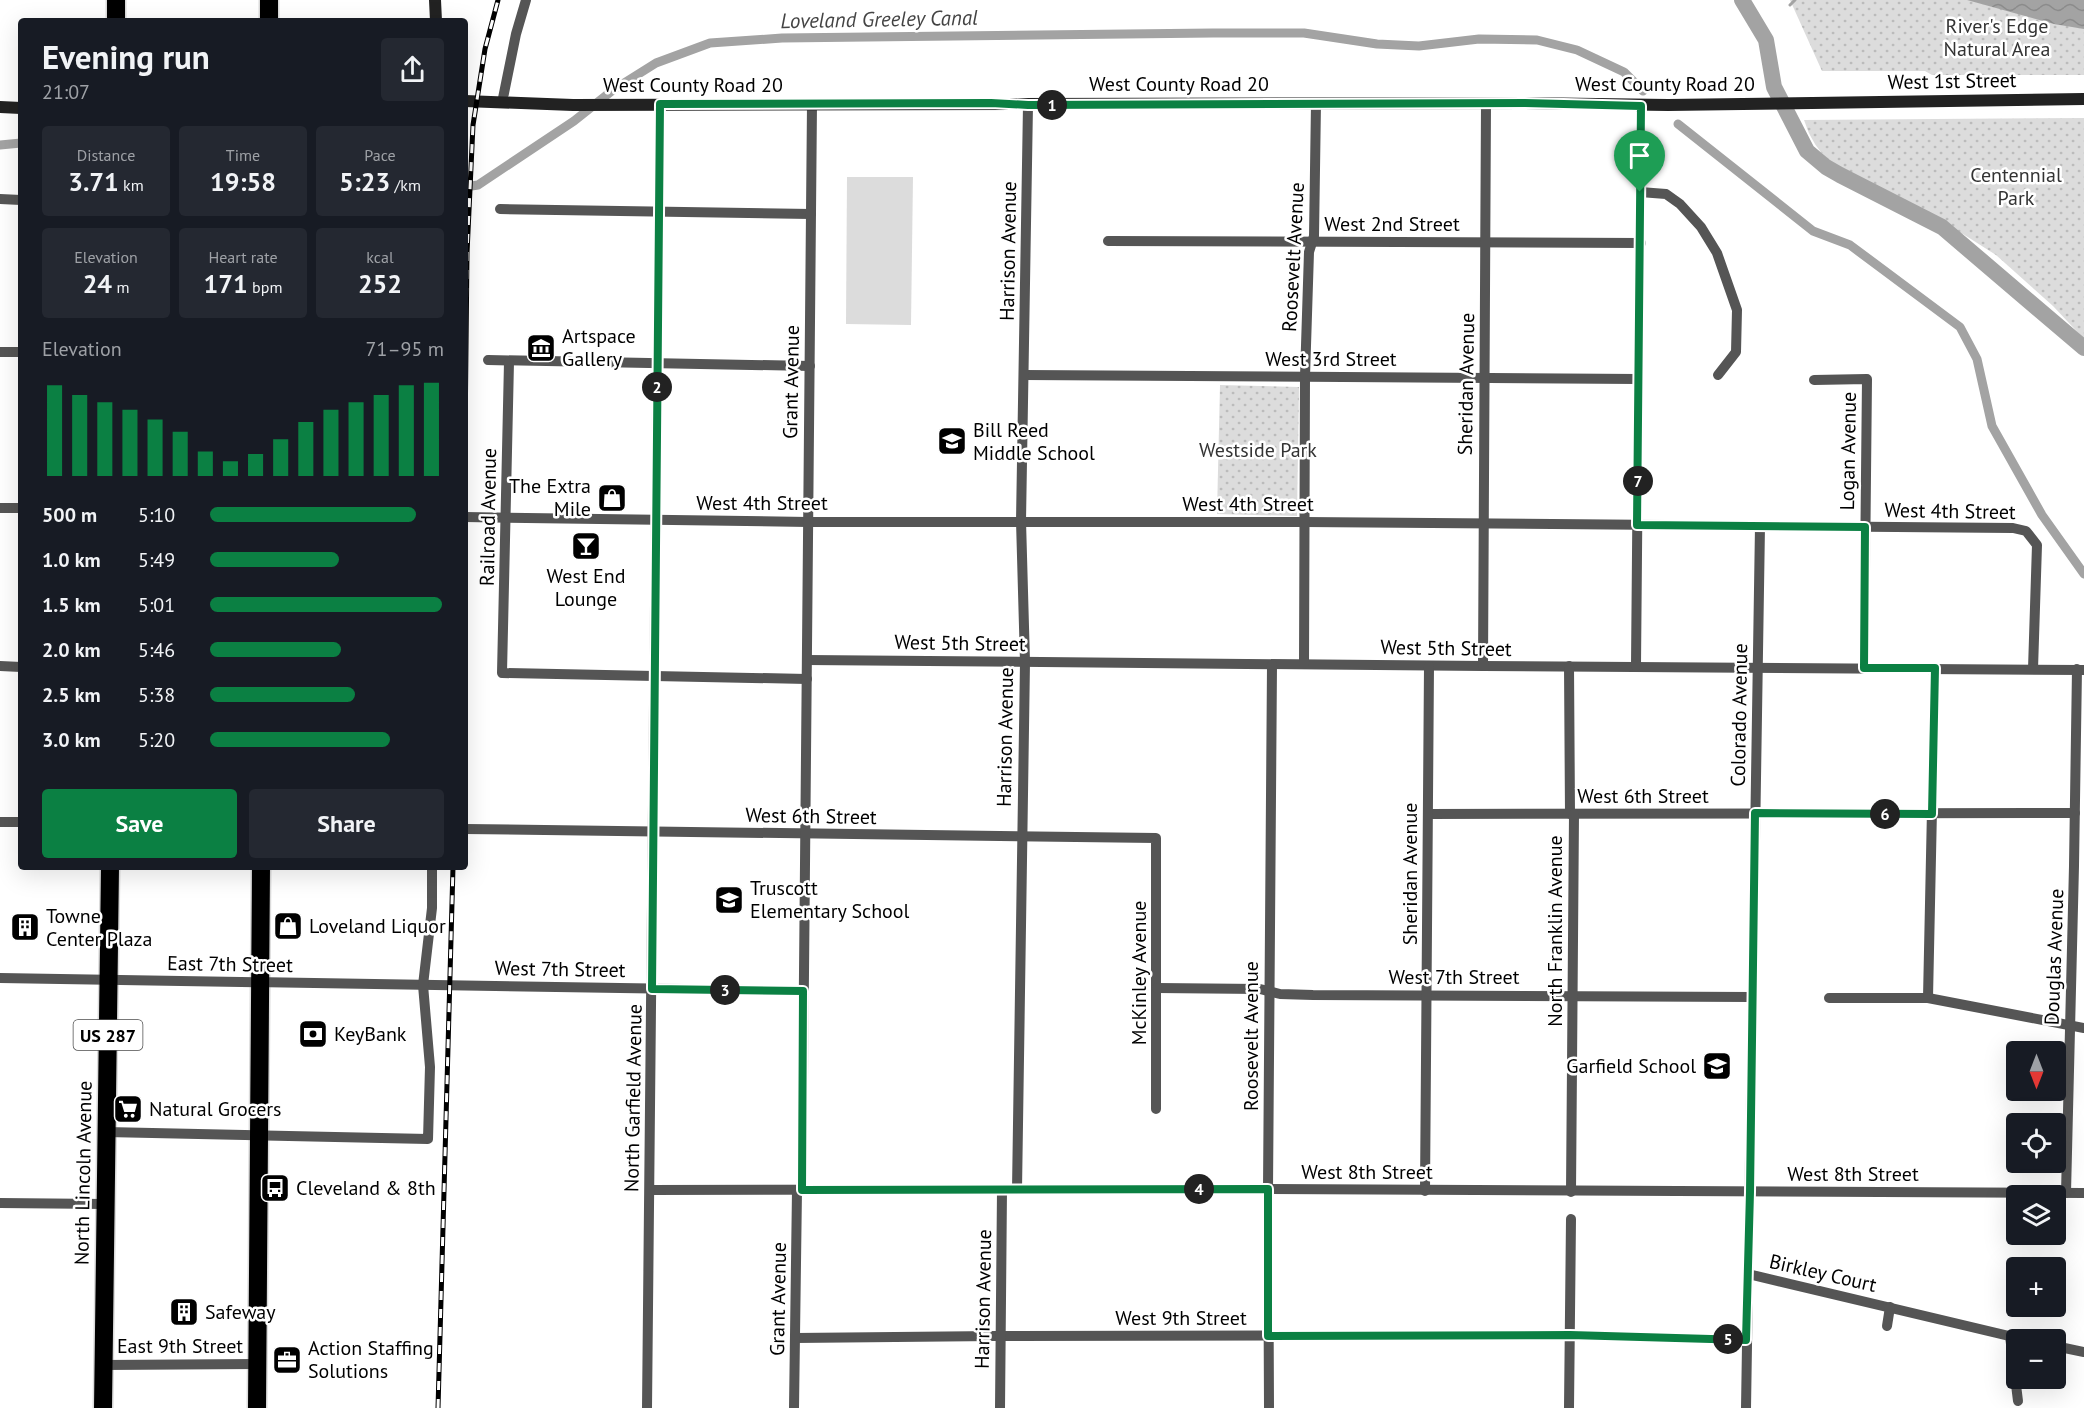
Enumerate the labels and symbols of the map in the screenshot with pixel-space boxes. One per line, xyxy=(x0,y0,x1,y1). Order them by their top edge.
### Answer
water label: Loveland Greeley Canal xyxy=(780,4,978,34)
park label: River's Edge Natural Area xyxy=(1944,13,2050,62)
street label: West 1st Street xyxy=(1887,67,2017,95)
street label: West County Road 20 xyxy=(1089,71,1269,97)
street label: West County Road 20 xyxy=(1575,71,1755,97)
street label: West County Road 20 xyxy=(603,72,783,98)
pin: 1 xyxy=(1037,90,1067,120)
pin xyxy=(1614,130,1665,192)
park label: Centennial Park xyxy=(1970,162,2062,211)
street label: Harrison Avenue xyxy=(994,181,1022,321)
street label: Roosevelt Avenue xyxy=(1276,181,1310,333)
street label: West 2nd Street xyxy=(1324,211,1460,237)
street label: Sheridan Avenue xyxy=(1452,312,1480,456)
place label: Artspace Gallery xyxy=(562,323,636,372)
street label: Grant Avenue xyxy=(777,325,805,439)
museum icon: Artspace Gallery xyxy=(525,332,557,364)
street label: West 3rd Street xyxy=(1265,346,1397,372)
pin: 2 xyxy=(642,372,672,402)
street label: Logan Avenue xyxy=(1834,391,1862,511)
place label: Bill Reed Middle School xyxy=(973,417,1095,466)
school or university icon: Bill Reed Middle School xyxy=(936,425,968,457)
park label: Westside Park xyxy=(1199,437,1317,463)
street label: Railroad Avenue xyxy=(474,448,502,586)
pin: 7 xyxy=(1623,466,1653,496)
place label: The Extra Mile xyxy=(509,473,591,522)
shop icon: The Extra Mile xyxy=(596,482,628,514)
street label: West 4th Street xyxy=(696,490,828,516)
street label: West 4th Street xyxy=(1182,491,1314,517)
street label: West 4th Street xyxy=(1884,497,2016,525)
bar icon: West End Lounge xyxy=(570,530,602,562)
place label: West End Lounge xyxy=(547,563,625,612)
street label: West 5th Street xyxy=(894,629,1026,657)
street label: West 5th Street xyxy=(1380,634,1512,662)
street label: Colorado Avenue xyxy=(1725,643,1753,787)
street label: Harrison Avenue xyxy=(991,667,1019,807)
street label: West 6th Street xyxy=(1577,783,1709,809)
pin: 6 xyxy=(1870,799,1900,829)
street label: West 6th Street xyxy=(745,802,877,830)
street label: Sheridan Avenue xyxy=(1397,803,1423,945)
street label: North Franklin Avenue xyxy=(1542,835,1568,1027)
place label: Truscott Elementary School xyxy=(750,875,910,924)
school or university icon: Truscott Elementary School xyxy=(713,884,745,916)
street label: Douglas Avenue xyxy=(2039,888,2069,1026)
street label: McKinley Avenue xyxy=(1126,901,1152,1045)
place label: Towne Center Plaza xyxy=(46,903,152,952)
shop icon: Loveland Liquor xyxy=(272,910,304,942)
building icon: Towne Center Plaza xyxy=(9,911,41,943)
place label: Loveland Liquor xyxy=(309,913,446,939)
street label: East 7th Street xyxy=(167,950,293,978)
street label: West 7th Street xyxy=(494,955,626,983)
street label: Roosevelt Avenue xyxy=(1238,961,1264,1111)
street label: West 7th Street xyxy=(1389,964,1520,990)
pin: 3 xyxy=(710,975,740,1005)
street label: North Garfield Avenue xyxy=(618,1004,648,1192)
bank icon: KeyBank xyxy=(297,1018,329,1050)
road number: US 287 xyxy=(74,1020,142,1050)
place label: KeyBank xyxy=(334,1021,407,1047)
north arrow xyxy=(2006,1041,2066,1101)
school or university icon: Garfield School xyxy=(1701,1050,1733,1082)
place label: Garfield School xyxy=(1566,1053,1696,1079)
street label: North Lincoln Avenue xyxy=(68,1081,98,1265)
supermarket icon: Natural Grocers xyxy=(112,1093,144,1125)
place label: Natural Grocers xyxy=(149,1096,282,1122)
street label: West 8th Street xyxy=(1301,1159,1433,1185)
street label: West 8th Street xyxy=(1787,1161,1919,1187)
bus stop icon: Cleveland & 8th xyxy=(259,1172,291,1204)
pin: 4 xyxy=(1184,1174,1214,1204)
place label: Cleveland & 8th xyxy=(296,1175,436,1201)
street label: Harrison Avenue xyxy=(969,1229,997,1369)
street label: Grant Avenue xyxy=(764,1242,792,1356)
street label: Birkley Court xyxy=(1767,1248,1879,1298)
building icon: Safeway xyxy=(168,1296,200,1328)
place label: Safeway xyxy=(205,1299,276,1325)
street label: West 9th Street xyxy=(1115,1305,1247,1331)
pin: 5 xyxy=(1713,1324,1743,1354)
street label: East 9th Street xyxy=(117,1333,243,1359)
place label: Action Staffing Solutions xyxy=(308,1335,434,1384)
office icon: Action Staffing Solutions xyxy=(271,1344,303,1376)

